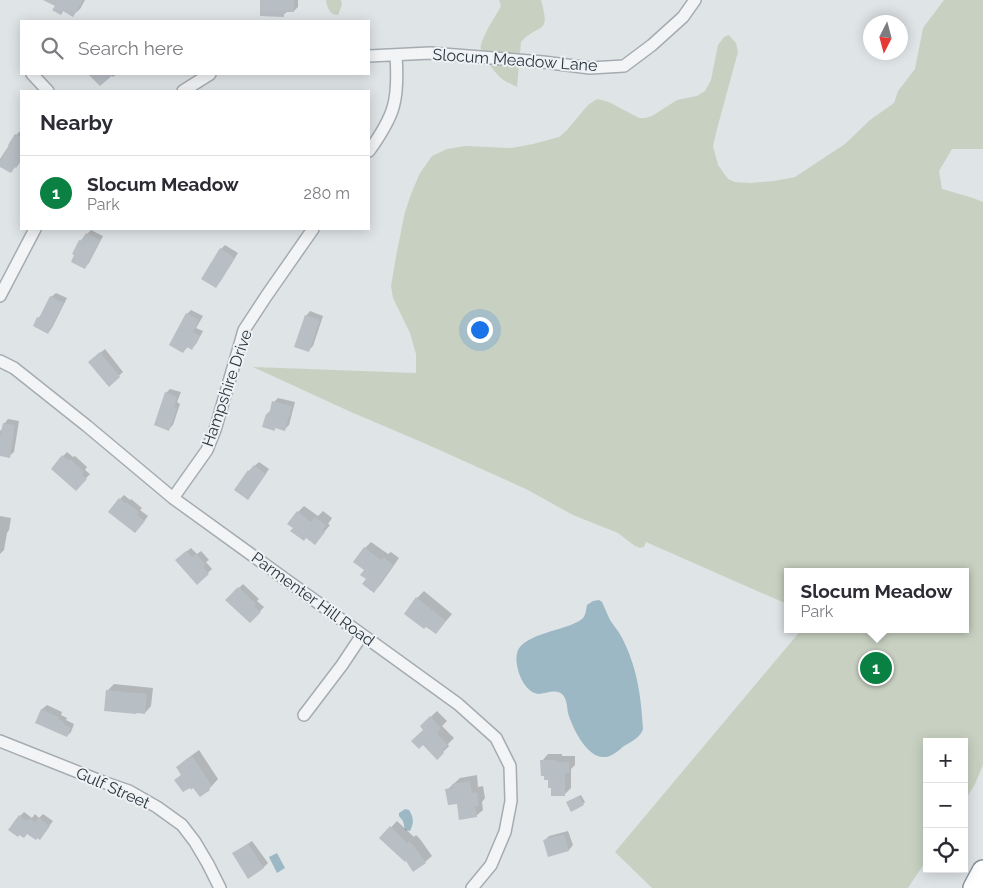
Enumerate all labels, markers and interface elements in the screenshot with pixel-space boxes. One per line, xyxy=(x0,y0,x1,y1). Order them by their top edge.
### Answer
north arrow xyxy=(863,15,908,60)
search box xyxy=(20,20,370,75)
icon: search xyxy=(38,34,66,62)
text: Search here xyxy=(78,37,184,59)
street label: Slocum Meadow Lane xyxy=(432,45,598,75)
text: Nearby xyxy=(40,110,113,135)
text: Slocum Meadow xyxy=(87,173,239,195)
text: 1 xyxy=(52,184,60,203)
text: 280 m xyxy=(304,184,350,203)
text: Park xyxy=(87,195,120,214)
your location xyxy=(467,317,493,343)
street label: Hampshire Drive xyxy=(198,327,256,449)
street label: Parmenter Hill Road xyxy=(248,548,378,650)
popup xyxy=(784,568,969,633)
text: Slocum Meadow xyxy=(801,580,952,602)
text: Park xyxy=(801,602,833,621)
pin: 1 xyxy=(860,649,892,687)
map controls xyxy=(923,738,968,873)
button: + xyxy=(923,738,968,783)
street label: Gulf Street xyxy=(73,763,153,813)
button: − xyxy=(923,783,968,828)
button: locate xyxy=(923,828,968,873)

